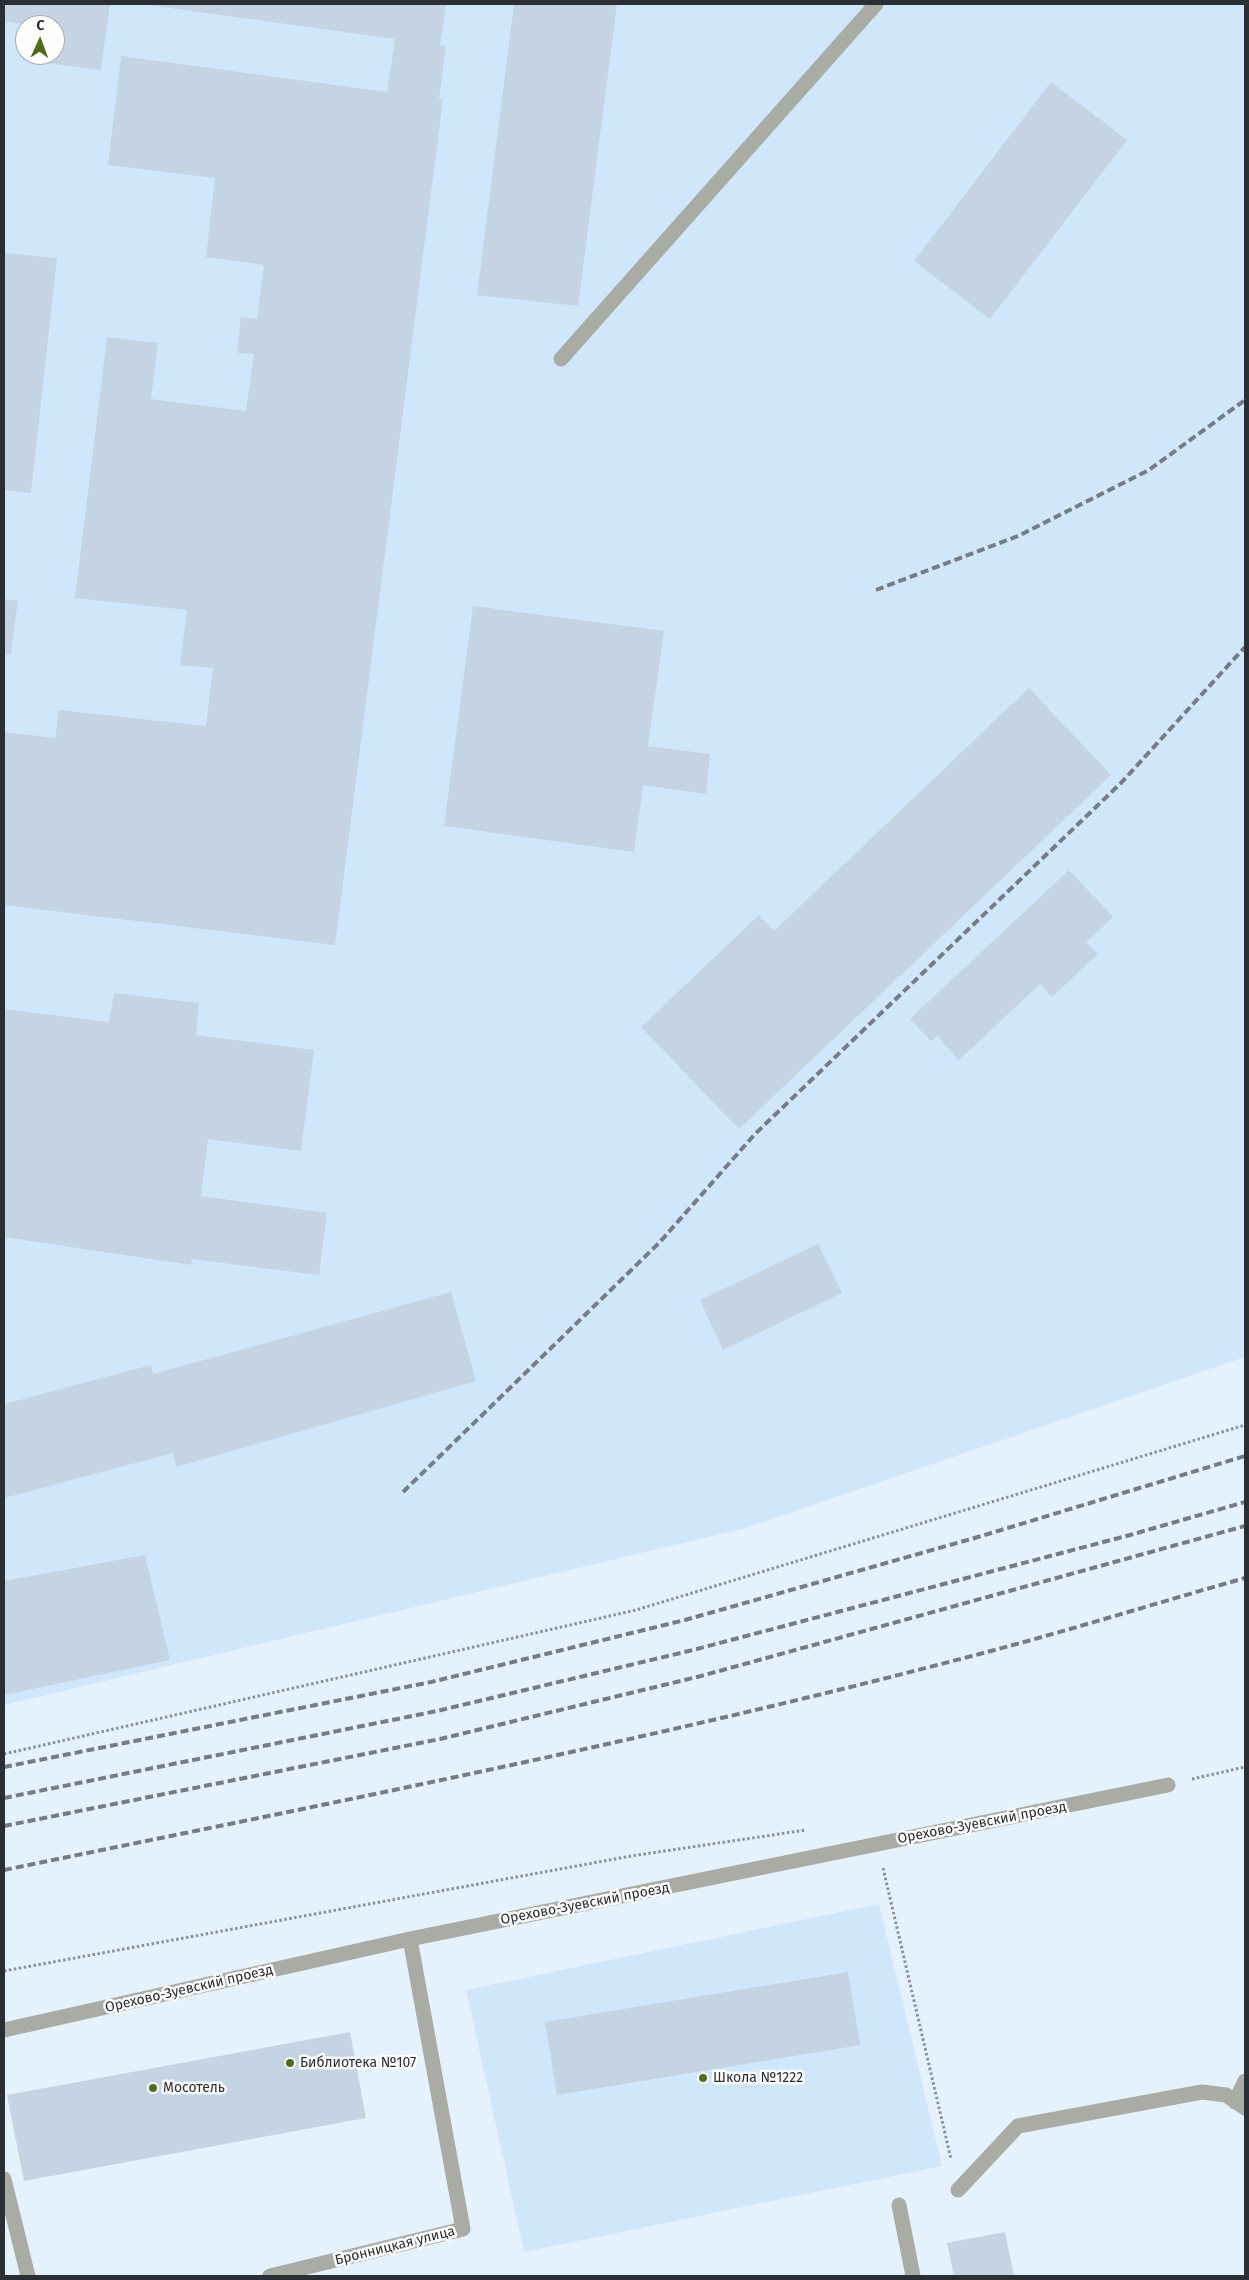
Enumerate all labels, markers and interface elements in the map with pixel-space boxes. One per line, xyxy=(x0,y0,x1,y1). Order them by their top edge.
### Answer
north arrow xyxy=(15,15,65,65)
text: С xyxy=(36,17,45,34)
street label: Орехово-Зуевский проезд xyxy=(896,1798,1068,1848)
street label: Орехово-Зуевский проезд xyxy=(499,1879,671,1929)
street label: Орехово-Зуевский проезд xyxy=(103,1962,275,2016)
place label: Библиотека №107 xyxy=(300,2055,416,2071)
marker: Библиотека №107 xyxy=(284,2057,296,2069)
place label: Школа №1222 xyxy=(713,2070,803,2086)
marker: Школа №1222 xyxy=(697,2072,709,2084)
place label: Мосотель xyxy=(163,2080,225,2096)
marker: Мосотель xyxy=(147,2082,159,2094)
street label: Бронницкая улица xyxy=(333,2223,457,2269)

